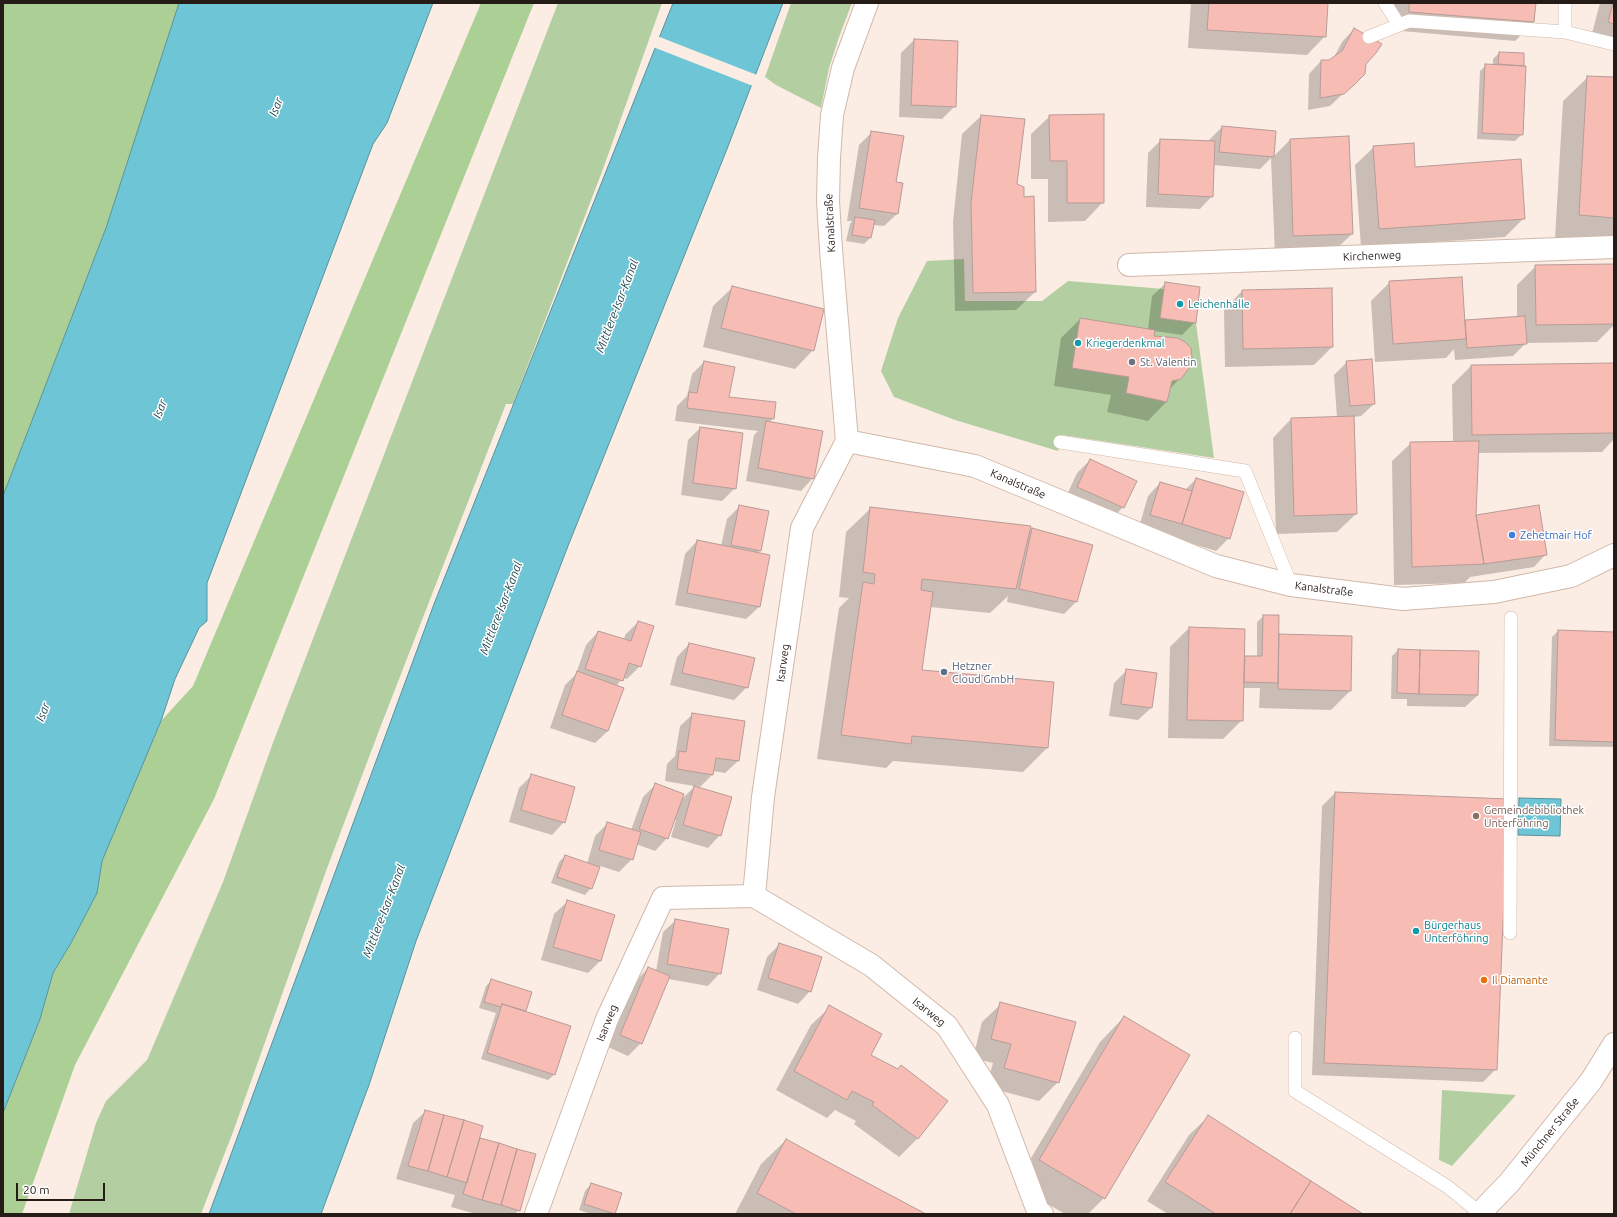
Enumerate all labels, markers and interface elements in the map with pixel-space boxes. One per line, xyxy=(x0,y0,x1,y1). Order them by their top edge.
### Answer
water label: Isar xyxy=(266,96,286,118)
street label: Kanalstraße xyxy=(822,193,838,253)
street label: Kirchenweg xyxy=(1343,248,1401,264)
water label: Mittlere-Isar-Kanal xyxy=(593,257,641,355)
place label: Leichenhalle xyxy=(1188,297,1250,311)
marker: Leichenhalle xyxy=(1175,299,1185,309)
place label: Kriegerdenkmal xyxy=(1086,336,1165,350)
marker: Kriegerdenkmal xyxy=(1073,338,1083,348)
place label: St. Valentin xyxy=(1140,355,1196,369)
marker: St. Valentin xyxy=(1127,357,1137,367)
water label: Isar xyxy=(150,398,170,420)
street label: Kanalstraße xyxy=(988,466,1048,502)
place label: Zehetmair Hof xyxy=(1520,528,1592,542)
marker: Zehetmair Hof xyxy=(1507,530,1517,540)
water label: Mittlere-Isar-Kanal xyxy=(477,559,525,657)
street label: Kanalstraße xyxy=(1294,579,1354,599)
street label: Isarweg xyxy=(774,643,792,683)
place label: Hetzner Cloud GmbH xyxy=(952,659,1014,685)
marker: Hetzner Cloud GmbH xyxy=(939,667,949,677)
water label: Isar xyxy=(33,701,53,723)
place label: Gemeindebibliothek Unterföhring xyxy=(1484,803,1584,829)
marker: Gemeindebibliothek Unterföhring xyxy=(1471,811,1481,821)
water label: Mittlere-Isar-Kanal xyxy=(360,862,408,960)
place label: Bürgerhaus Unterföhring xyxy=(1424,918,1489,944)
marker: Bürgerhaus Unterföhring xyxy=(1411,926,1421,936)
place label: Il Diamante xyxy=(1492,973,1548,987)
marker: Il Diamante xyxy=(1479,975,1489,985)
street label: Isarweg xyxy=(910,995,948,1029)
street label: Isarweg xyxy=(594,1003,620,1043)
street label: Münchner Straße xyxy=(1518,1095,1582,1169)
scale bar xyxy=(18,1175,107,1201)
text: 20 m xyxy=(23,1183,50,1196)

